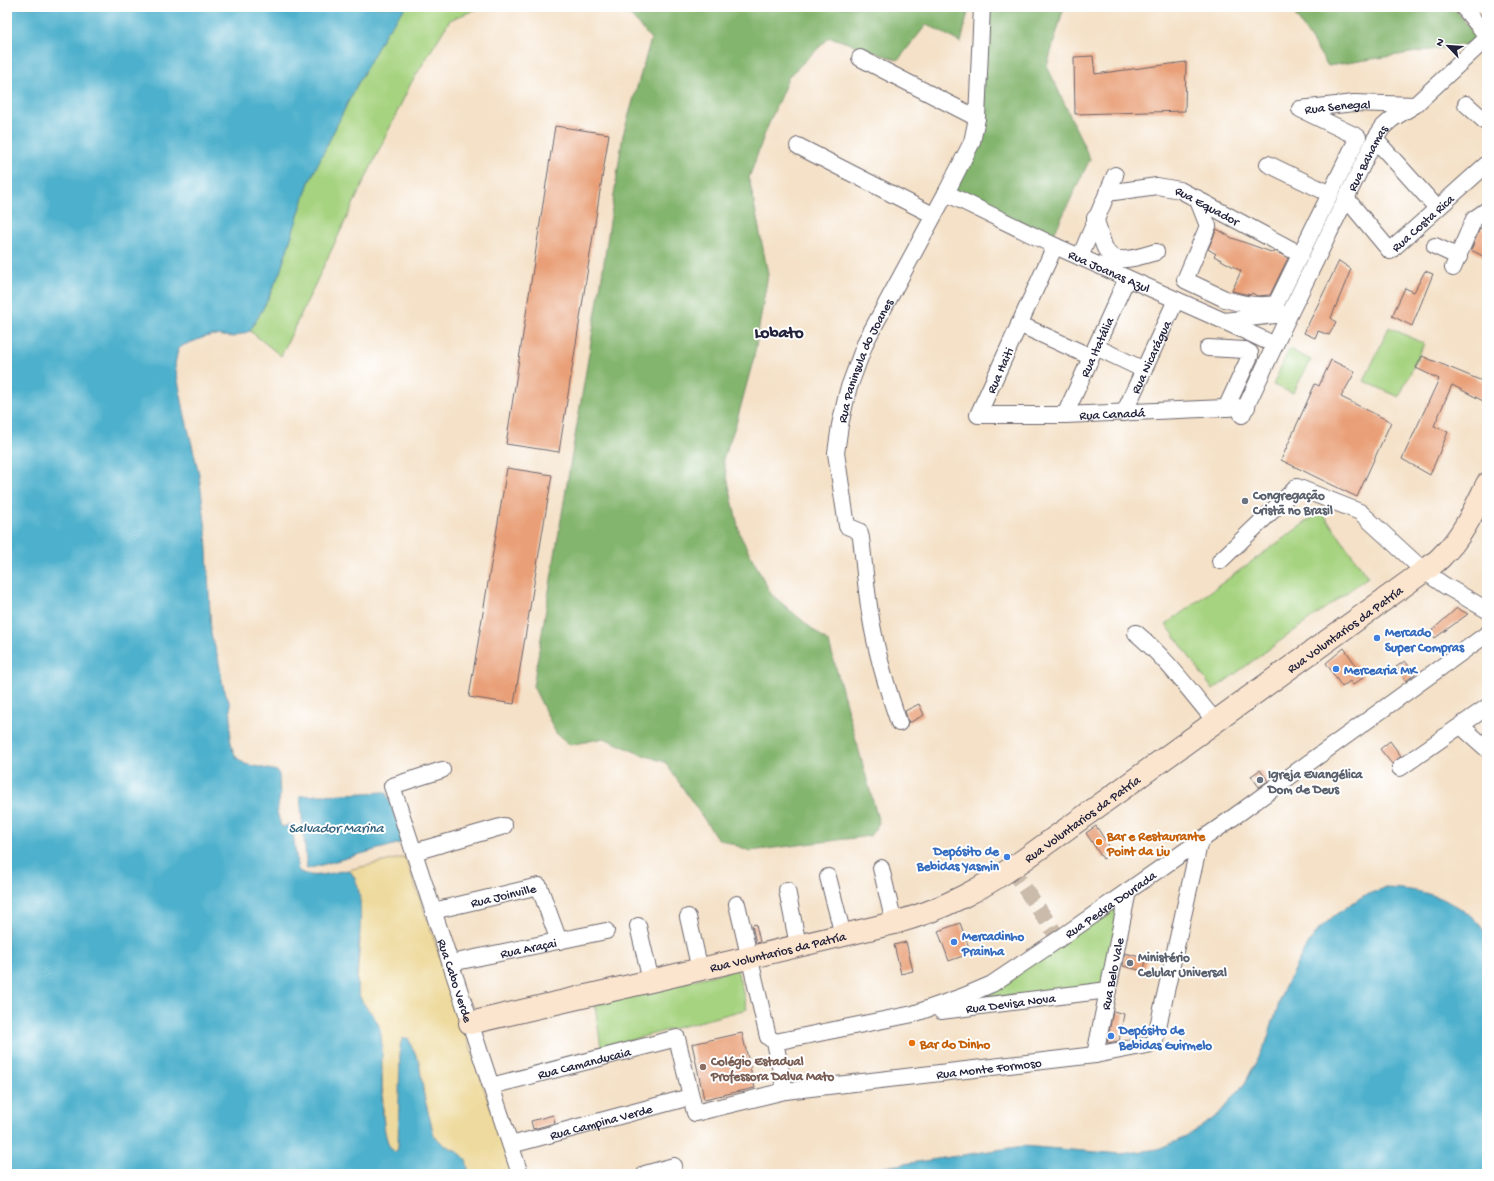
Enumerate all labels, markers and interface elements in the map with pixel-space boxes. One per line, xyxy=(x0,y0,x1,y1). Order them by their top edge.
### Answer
north arrow xyxy=(1428,26,1468,66)
text: N xyxy=(1434,37,1448,48)
street label: Rua Senegal xyxy=(1304,98,1371,118)
street label: Rua Bahamas xyxy=(1346,122,1393,194)
street label: Rua Equador xyxy=(1174,184,1243,231)
street label: Rua Costa Rica xyxy=(1389,192,1459,256)
street label: Rua Joanas Azul xyxy=(1065,248,1152,297)
street label: Rua Paninsula do Joanes xyxy=(836,296,898,425)
street label: Rua Itatália xyxy=(1078,315,1119,380)
street label: Rua Nicarágua xyxy=(1129,318,1176,397)
district label: Lobato xyxy=(754,324,804,344)
street label: Rua Haiti xyxy=(985,346,1018,396)
street label: Rua Canadá xyxy=(1079,406,1146,424)
place label: Congregação Cristã no Brasil xyxy=(1252,489,1333,519)
marker: Congregação Cristã no Brasil xyxy=(1240,496,1250,506)
street label: Rua Voluntarios da Patría xyxy=(1285,583,1407,677)
place label: Mercado Super Compras xyxy=(1385,626,1465,657)
marker: Mercado Super Compras xyxy=(1372,633,1382,643)
marker: Mercearia MK xyxy=(1331,664,1341,674)
place label: Mercearia MK xyxy=(1344,664,1418,679)
place label: Igreja Evangélica Dom de Deus xyxy=(1267,768,1363,798)
street label: Rua Voluntarios da Patría xyxy=(1022,773,1145,867)
marker: Igreja Evangélica Dom de Deus xyxy=(1255,775,1265,785)
water label: Salvador Marina xyxy=(289,821,385,838)
place label: Bar e Restaurante Point da Liu xyxy=(1106,830,1207,860)
marker: Bar e Restaurante Point da Liu xyxy=(1094,837,1104,847)
place label: Depósito de Bebidas Yasmin xyxy=(916,845,1000,875)
marker: Depósito de Bebidas Yasmin xyxy=(1002,852,1012,862)
street label: Rua Pedra Dourada xyxy=(1063,868,1160,943)
street label: Rua Joinville xyxy=(469,882,538,912)
street label: Rua Voluntarios da Patría xyxy=(709,930,848,977)
place label: Mercadinho Prainha xyxy=(961,930,1025,960)
street label: Rua Araçai xyxy=(499,936,559,963)
street label: Rua Belo Vale xyxy=(1099,936,1128,1012)
street label: Rua Cabo Verde xyxy=(433,937,475,1025)
marker: Mercadinho Prainha xyxy=(949,937,959,947)
place label: Ministério Celular Universal xyxy=(1137,951,1227,981)
marker: Ministério Celular Universal xyxy=(1125,958,1135,968)
street label: Rua Devisa Nova xyxy=(965,992,1057,1018)
place label: Depósito de Bebidas Guirmelo xyxy=(1118,1024,1212,1054)
marker: Depósito de Bebidas Guirmelo xyxy=(1106,1031,1116,1041)
marker: Bar do Dinho xyxy=(907,1038,917,1048)
place label: Bar do Dinho xyxy=(919,1038,990,1053)
street label: Rua Camanducaia xyxy=(536,1045,633,1084)
place label: Colégio Estadual Professora Dalva Mato xyxy=(710,1055,835,1085)
street label: Rua Monte Formoso xyxy=(936,1056,1043,1083)
marker: Colégio Estadual Professora Dalva Mato xyxy=(698,1062,708,1072)
street label: Rua Campina Verde xyxy=(549,1102,655,1144)

